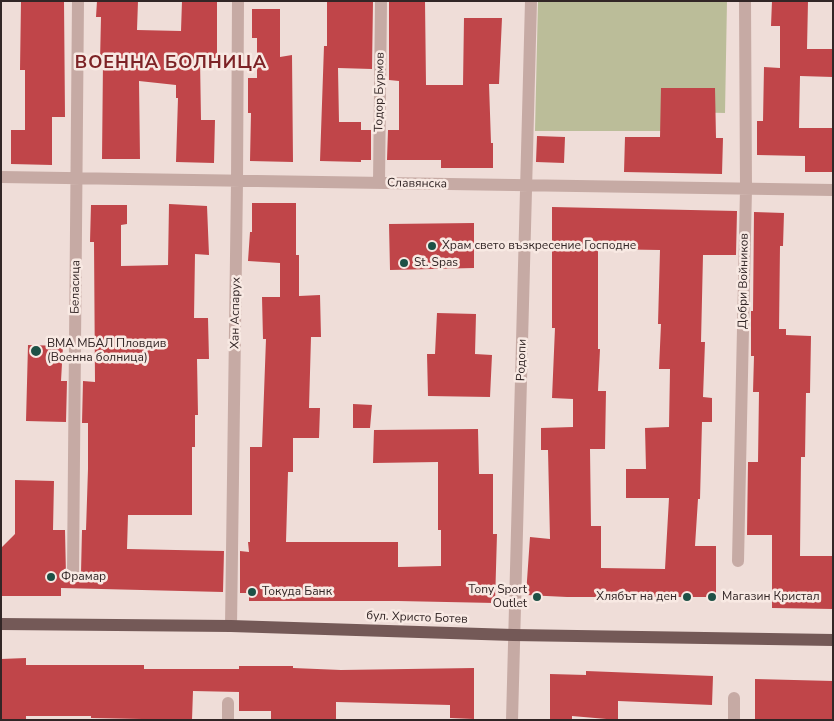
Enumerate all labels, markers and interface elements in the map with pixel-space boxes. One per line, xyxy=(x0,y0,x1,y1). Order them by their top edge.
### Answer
street label: Тодор Бурмов xyxy=(372,52,388,132)
district label: ВОЕННА БОЛНИЦА xyxy=(73,53,269,75)
street label: Славянска xyxy=(387,176,447,192)
street label: Добри Войников xyxy=(736,233,752,329)
place label: Храм свето възкресение Господне xyxy=(442,239,636,253)
marker: Храм свето възкресение Господне xyxy=(426,240,438,252)
place label: St. Spas xyxy=(414,256,458,270)
marker: St. Spas xyxy=(398,257,410,269)
street label: Беласица xyxy=(68,260,84,314)
street label: Хан Аспарух xyxy=(228,277,244,349)
place label: ВМА МБАЛ Пловдив (Военна болница) xyxy=(47,337,166,365)
street label: Родопи xyxy=(514,339,530,381)
marker: ВМА МБАЛ Пловдив (Военна болница) xyxy=(29,344,43,358)
place label: Фрамар xyxy=(61,570,106,584)
marker: Фрамар xyxy=(45,571,57,583)
place label: Tony Sport Outlet xyxy=(468,583,527,611)
place label: Токуда Банк xyxy=(262,585,332,599)
marker: Токуда Банк xyxy=(246,586,258,598)
place label: Хлябът на ден xyxy=(596,590,677,604)
place label: Магазин Кристал xyxy=(722,590,820,604)
marker: Tony Sport Outlet xyxy=(531,591,543,603)
marker: Хлябът на ден xyxy=(681,591,693,603)
marker: Магазин Кристал xyxy=(706,591,718,603)
street label: бул. Христо Ботев xyxy=(366,609,468,627)

